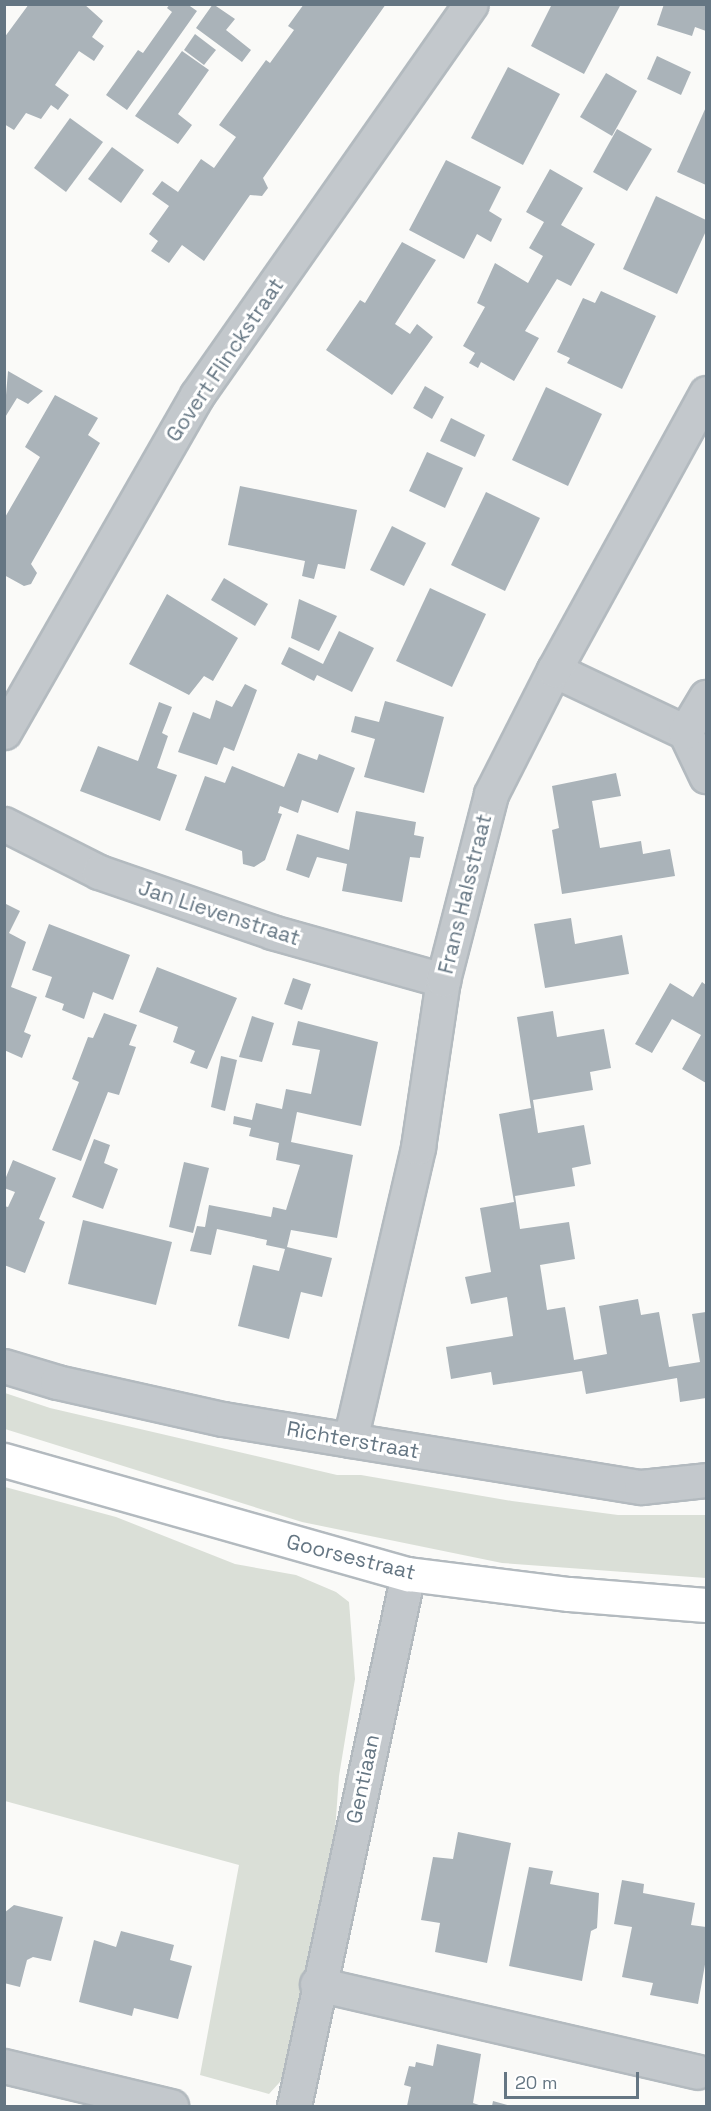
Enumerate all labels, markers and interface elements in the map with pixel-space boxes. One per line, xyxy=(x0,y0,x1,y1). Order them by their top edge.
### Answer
street label: Govert Flinckstraat xyxy=(161,273,289,447)
street label: Frans Halsstraat xyxy=(433,812,497,976)
street label: Jan Lievenstraat xyxy=(135,875,303,951)
street label: Richterstraat xyxy=(285,1416,421,1464)
street label: Goorsestraat xyxy=(284,1529,418,1585)
street label: Gentiaan xyxy=(341,1732,385,1826)
scale bar xyxy=(507,2060,642,2098)
text: 20 m xyxy=(515,2071,558,2094)

